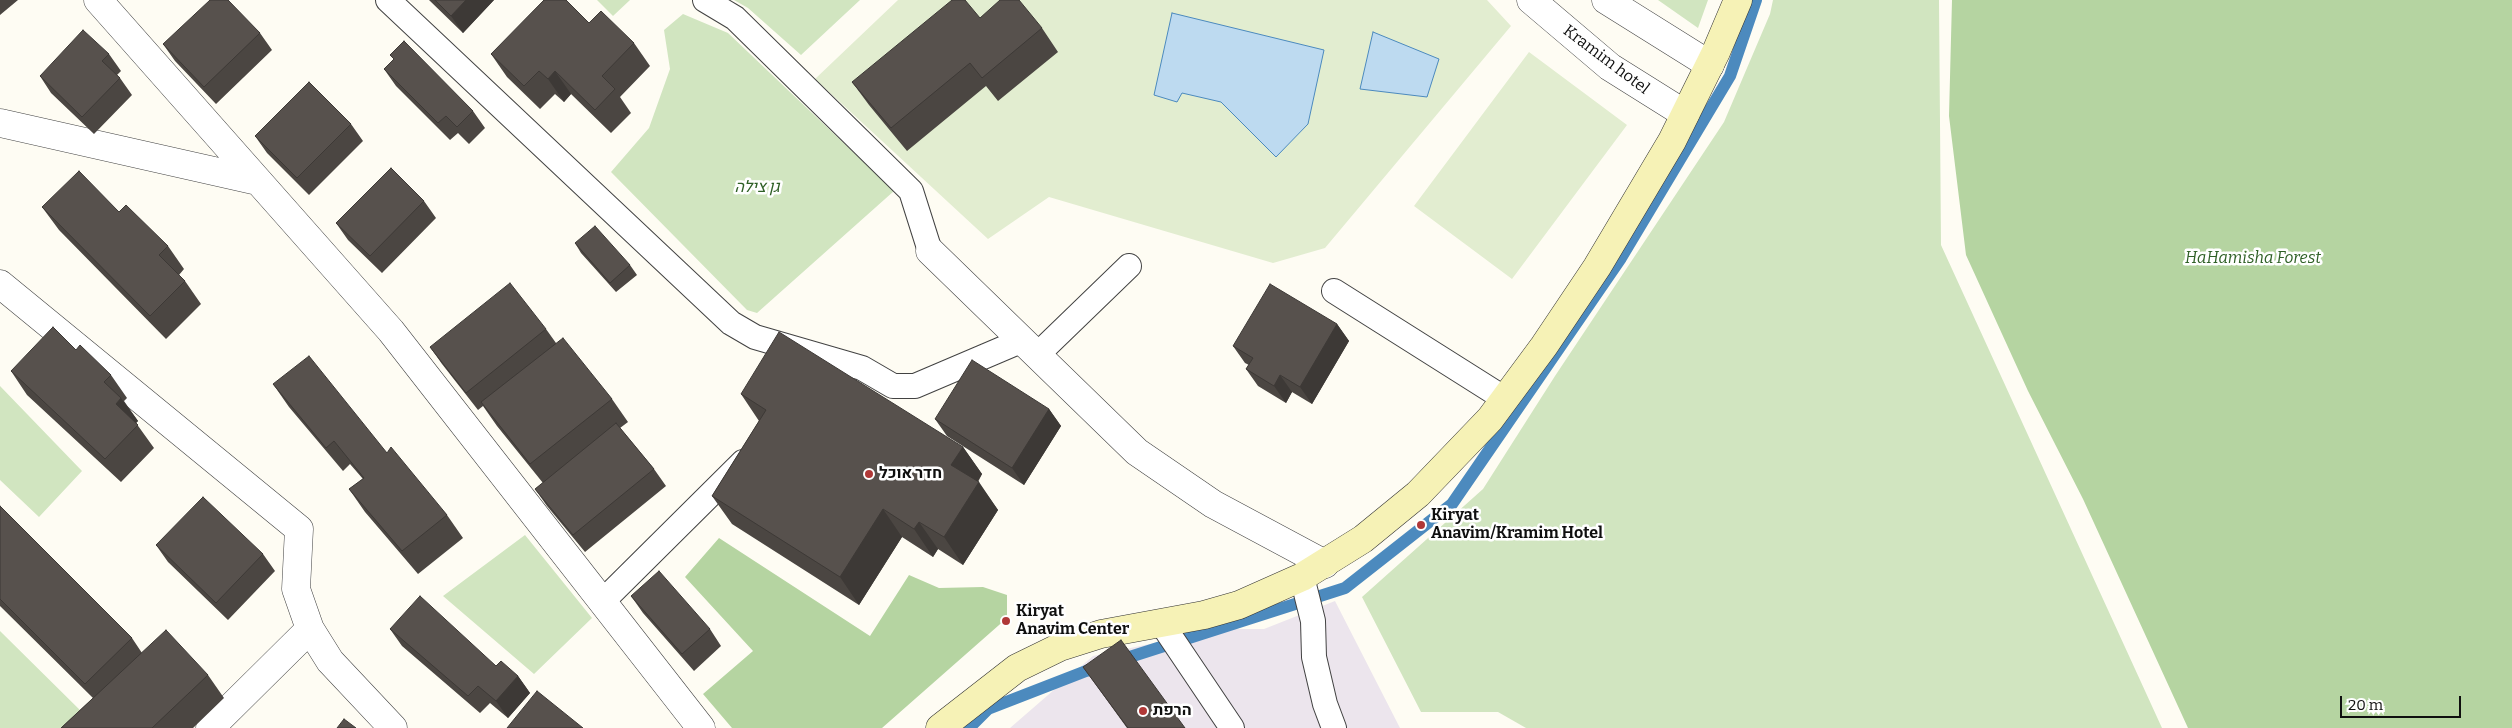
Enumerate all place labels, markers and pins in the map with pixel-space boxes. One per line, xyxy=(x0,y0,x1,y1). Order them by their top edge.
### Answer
place label: חדר אוכל xyxy=(879,464,942,484)
marker: חדר אוכל xyxy=(863,468,875,480)
place label: Kiryat Anavim/Kramim Hotel xyxy=(1431,506,1603,544)
marker: Kiryat Anavim/Kramim Hotel xyxy=(1415,519,1427,531)
place label: Kiryat Anavim Center xyxy=(1016,602,1129,640)
marker: Kiryat Anavim Center xyxy=(1000,615,1012,627)
place label: הרפת xyxy=(1153,701,1192,721)
marker: הרפת xyxy=(1137,705,1149,717)

